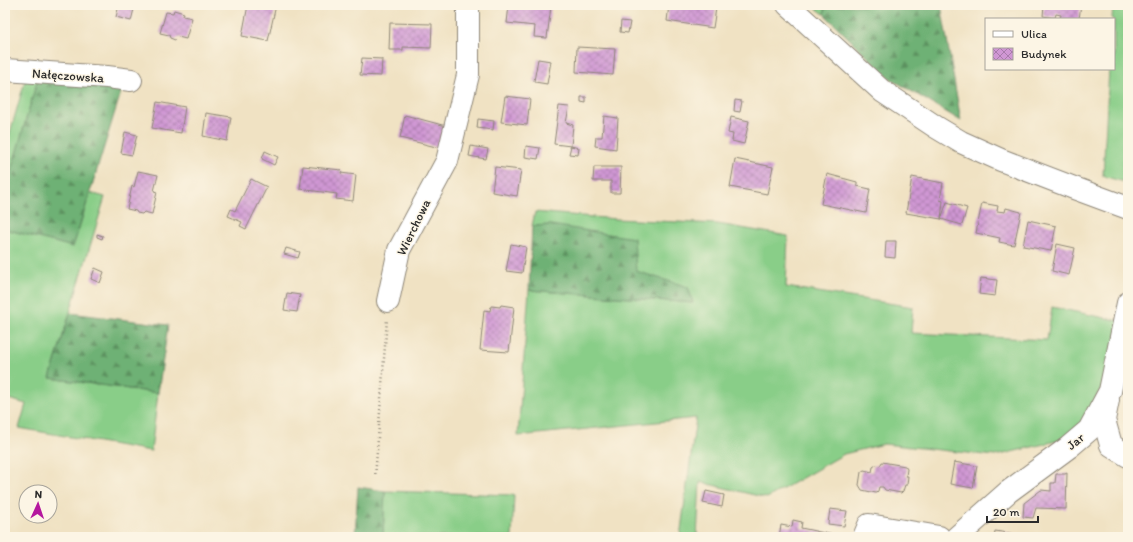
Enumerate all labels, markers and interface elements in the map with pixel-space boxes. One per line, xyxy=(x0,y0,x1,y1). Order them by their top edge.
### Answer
legend xyxy=(985,18,1115,70)
text: Ulica xyxy=(1021,27,1047,41)
text: Budynek xyxy=(1021,47,1067,61)
street label: Nałęczowska xyxy=(31,66,105,86)
street label: Wierchowa xyxy=(393,196,434,258)
street label: Jar xyxy=(1064,429,1088,453)
north arrow xyxy=(18,484,58,524)
text: N xyxy=(34,488,43,501)
scale bar xyxy=(987,498,1038,524)
text: 20 m xyxy=(993,505,1020,519)

